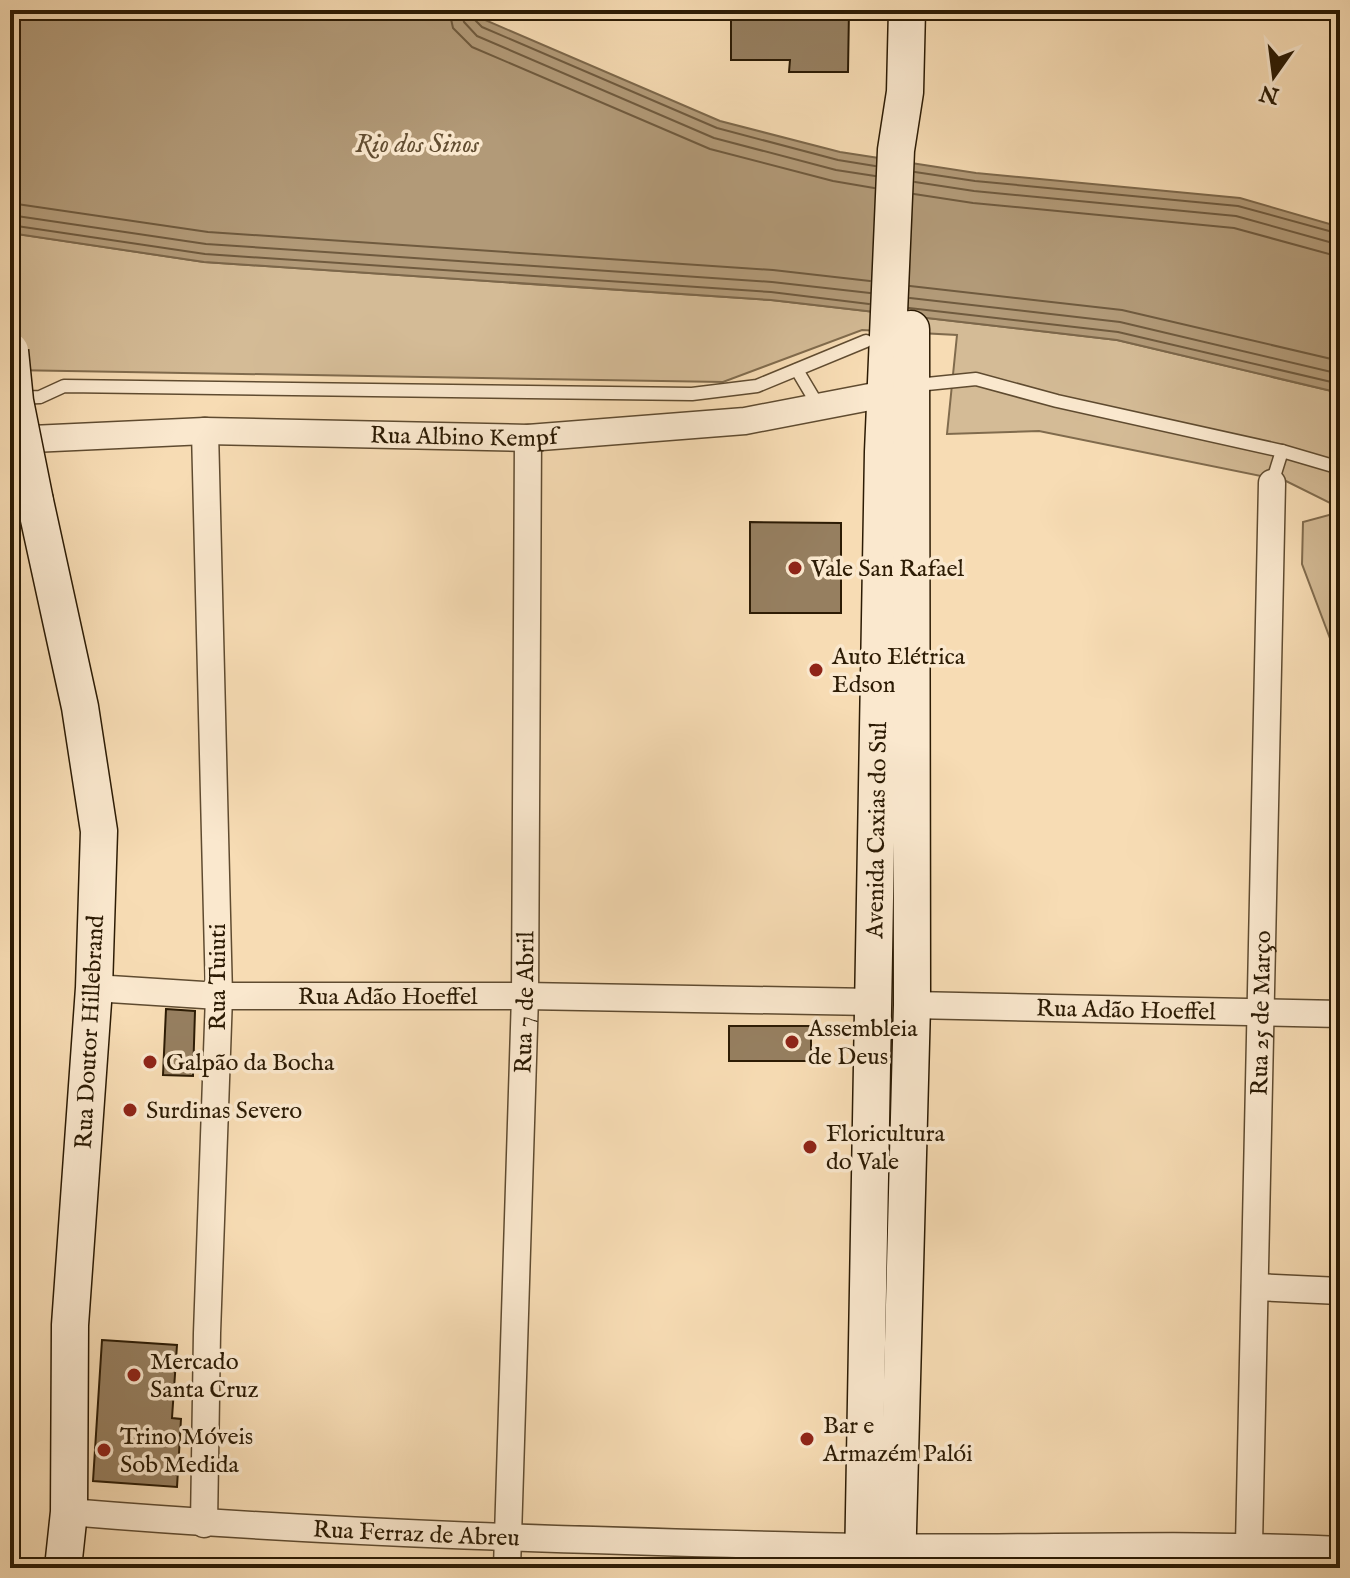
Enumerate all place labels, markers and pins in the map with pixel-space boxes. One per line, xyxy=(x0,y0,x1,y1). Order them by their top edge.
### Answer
place label: Vale San Rafael xyxy=(810,554,965,585)
marker: Vale San Rafael xyxy=(786,559,804,577)
place label: Auto Elétrica Edson xyxy=(831,642,966,701)
marker: Auto Elétrica Edson xyxy=(807,661,825,679)
place label: Assembleia de Deus xyxy=(807,1014,918,1073)
marker: Assembleia de Deus xyxy=(783,1033,801,1051)
place label: Galpão da Bocha xyxy=(166,1048,335,1079)
marker: Galpão da Bocha xyxy=(141,1053,159,1071)
place label: Surdinas Severo xyxy=(146,1096,302,1127)
marker: Surdinas Severo xyxy=(121,1101,139,1119)
place label: Floricultura do Vale xyxy=(826,1119,945,1178)
marker: Floricultura do Vale xyxy=(801,1138,819,1156)
place label: Mercado Santa Cruz xyxy=(150,1347,259,1406)
marker: Mercado Santa Cruz xyxy=(125,1366,143,1384)
place label: Bar e Armazém Palói xyxy=(822,1411,973,1470)
place label: Trino Móveis Sob Medida xyxy=(120,1422,253,1481)
marker: Bar e Armazém Palói xyxy=(798,1430,816,1448)
marker: Trino Móveis Sob Medida xyxy=(95,1441,113,1459)

